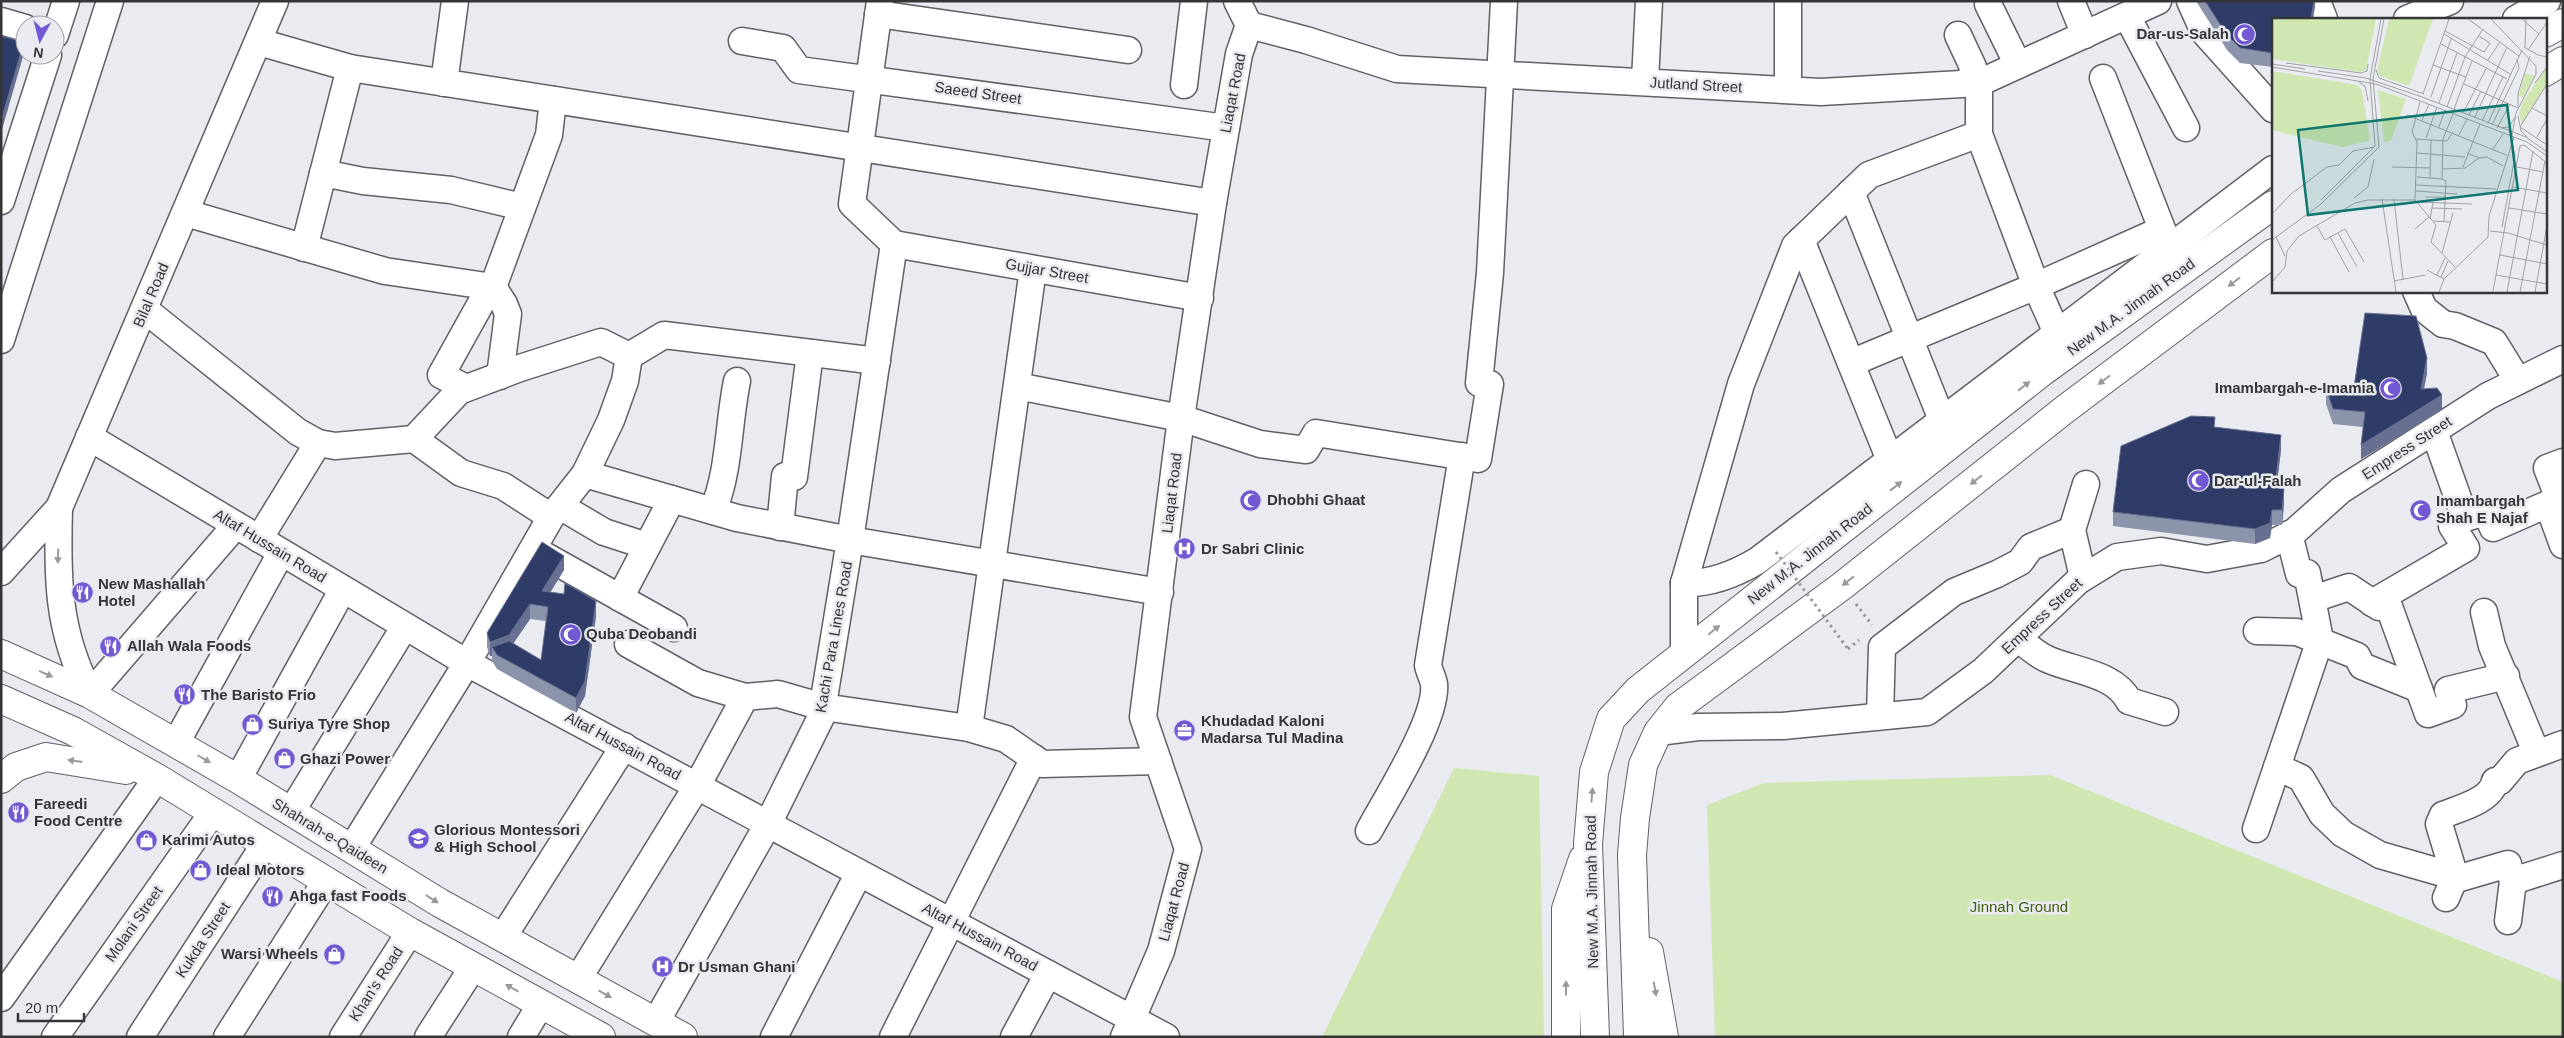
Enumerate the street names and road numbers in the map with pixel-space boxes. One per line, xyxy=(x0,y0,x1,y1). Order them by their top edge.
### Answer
street label: Liaqat Road xyxy=(1216,52,1249,134)
street label: Jutland Street xyxy=(1649,74,1744,95)
street label: Saeed Street xyxy=(934,78,1023,107)
street label: Gujjar Street xyxy=(1004,255,1091,286)
street label: New M.A. Jinnah Road xyxy=(2064,255,2198,359)
street label: Bilal Road xyxy=(129,260,172,330)
street label: Empress Street xyxy=(2359,412,2455,483)
street label: Liaqat Road xyxy=(1158,452,1185,534)
street label: New M.A. Jinnah Road xyxy=(1744,500,1875,608)
street label: Altaf Hussain Road xyxy=(211,505,330,586)
street label: Kachi Para Lines Road xyxy=(812,560,855,714)
street label: Empress Street xyxy=(1998,574,2086,657)
street label: Altaf Hussain Road xyxy=(563,708,684,783)
street label: Shahrah-e-Qaideen xyxy=(269,794,391,877)
street label: New M.A. Jinnah Road xyxy=(1582,815,1601,969)
street label: Liaqat Road xyxy=(1155,861,1192,943)
street label: Molani Street xyxy=(101,882,166,965)
street label: Kukda Street xyxy=(172,898,234,981)
street label: Altaf Hussain Road xyxy=(920,899,1041,974)
street label: Khan's Road xyxy=(345,943,406,1024)

